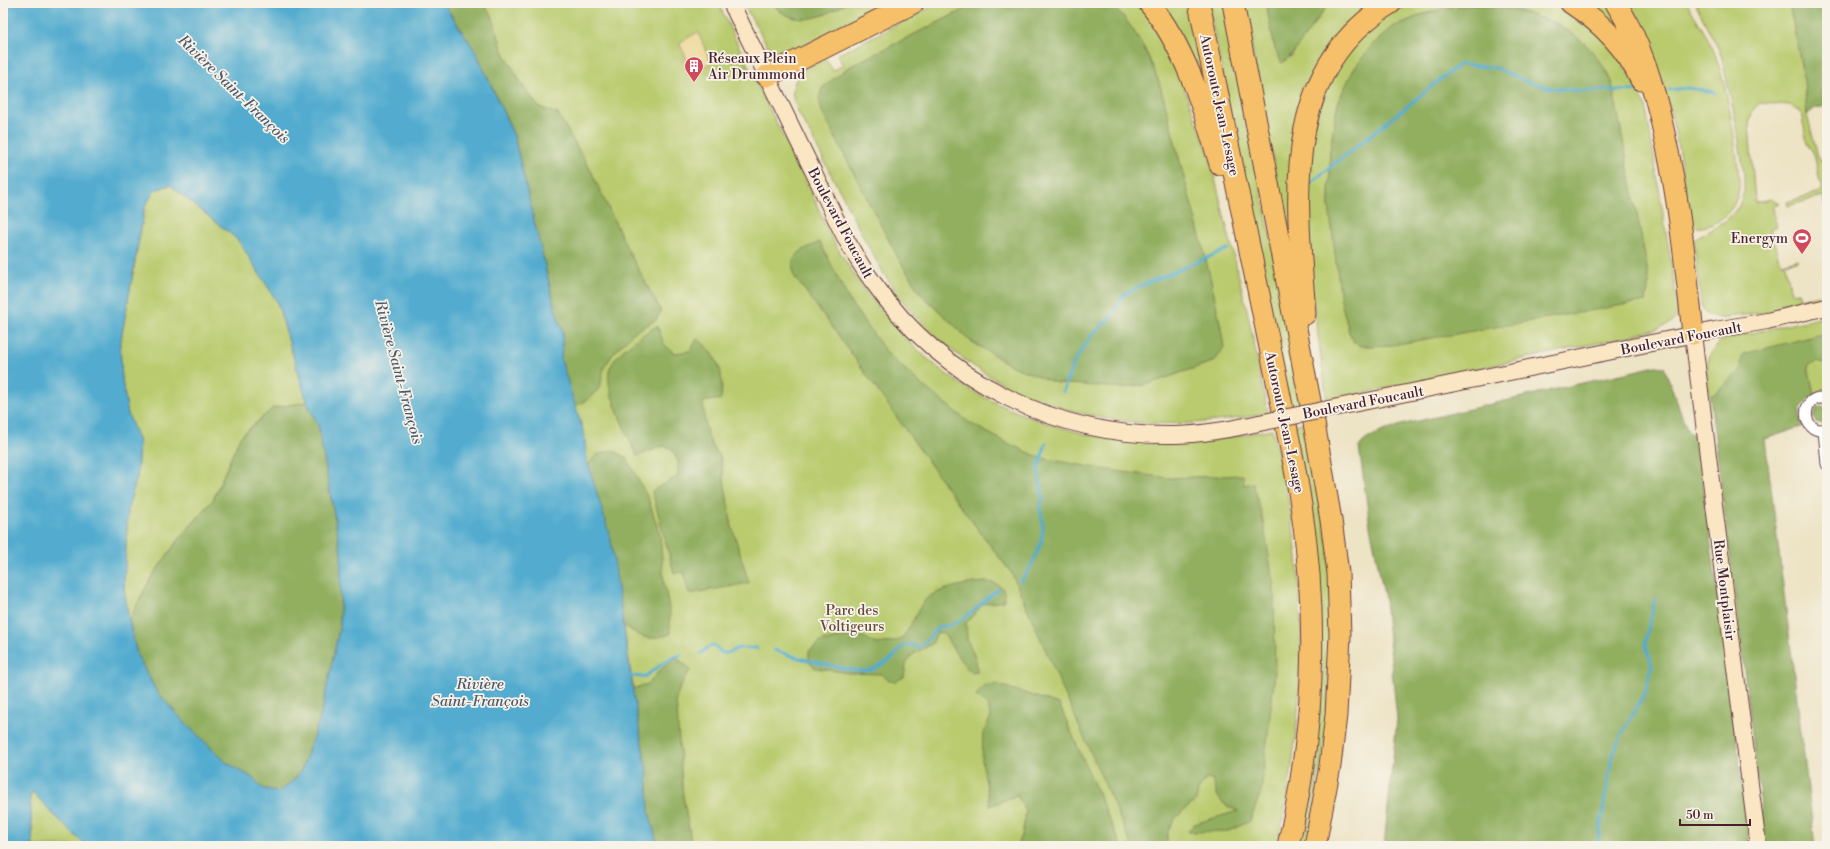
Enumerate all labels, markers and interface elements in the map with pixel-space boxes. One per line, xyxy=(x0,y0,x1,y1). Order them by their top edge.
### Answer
water label: Rivière Saint-François xyxy=(173,30,294,148)
street label: Autoroute Jean-Lesage xyxy=(1195,32,1243,178)
place label: Réseaux Plein Air Drummond xyxy=(707,50,805,84)
building icon: Réseaux Plein Air Drummond xyxy=(683,55,705,83)
street label: Boulevard Foucault xyxy=(803,164,877,282)
sports icon: Energym xyxy=(1791,227,1813,255)
place label: Energym xyxy=(1731,230,1788,248)
water label: Rivière Saint-François xyxy=(370,297,427,447)
street label: Boulevard Foucault xyxy=(1618,318,1743,360)
street label: Autoroute Jean-Lesage xyxy=(1260,349,1308,495)
street label: Boulevard Foucault xyxy=(1300,382,1425,424)
street label: Rue Montplaisir xyxy=(1709,538,1739,642)
park label: Parc des Voltigeurs xyxy=(819,602,884,636)
water label: Rivière Saint-François xyxy=(431,675,529,711)
scale bar xyxy=(1680,801,1750,827)
text: 50 m xyxy=(1686,808,1714,823)

